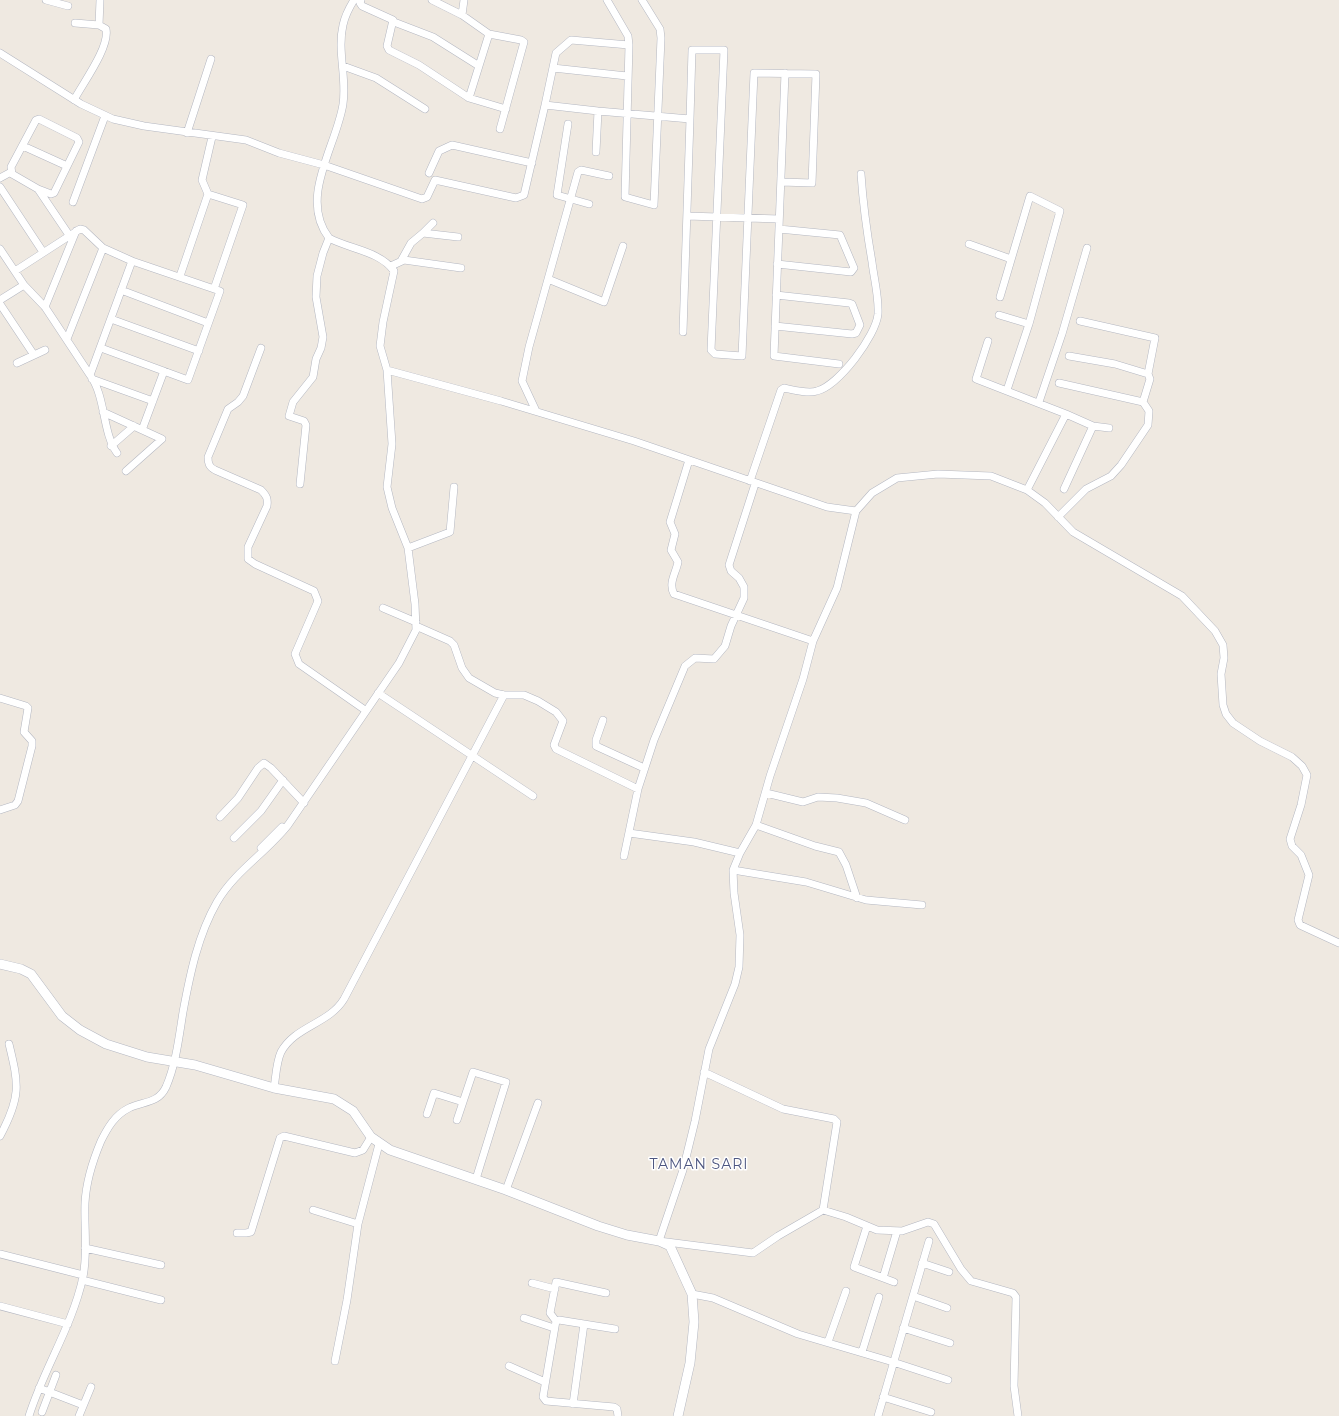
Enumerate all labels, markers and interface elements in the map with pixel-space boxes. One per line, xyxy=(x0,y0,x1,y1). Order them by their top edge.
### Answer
district label: TAMAN SARI xyxy=(649,1157,749,1173)

